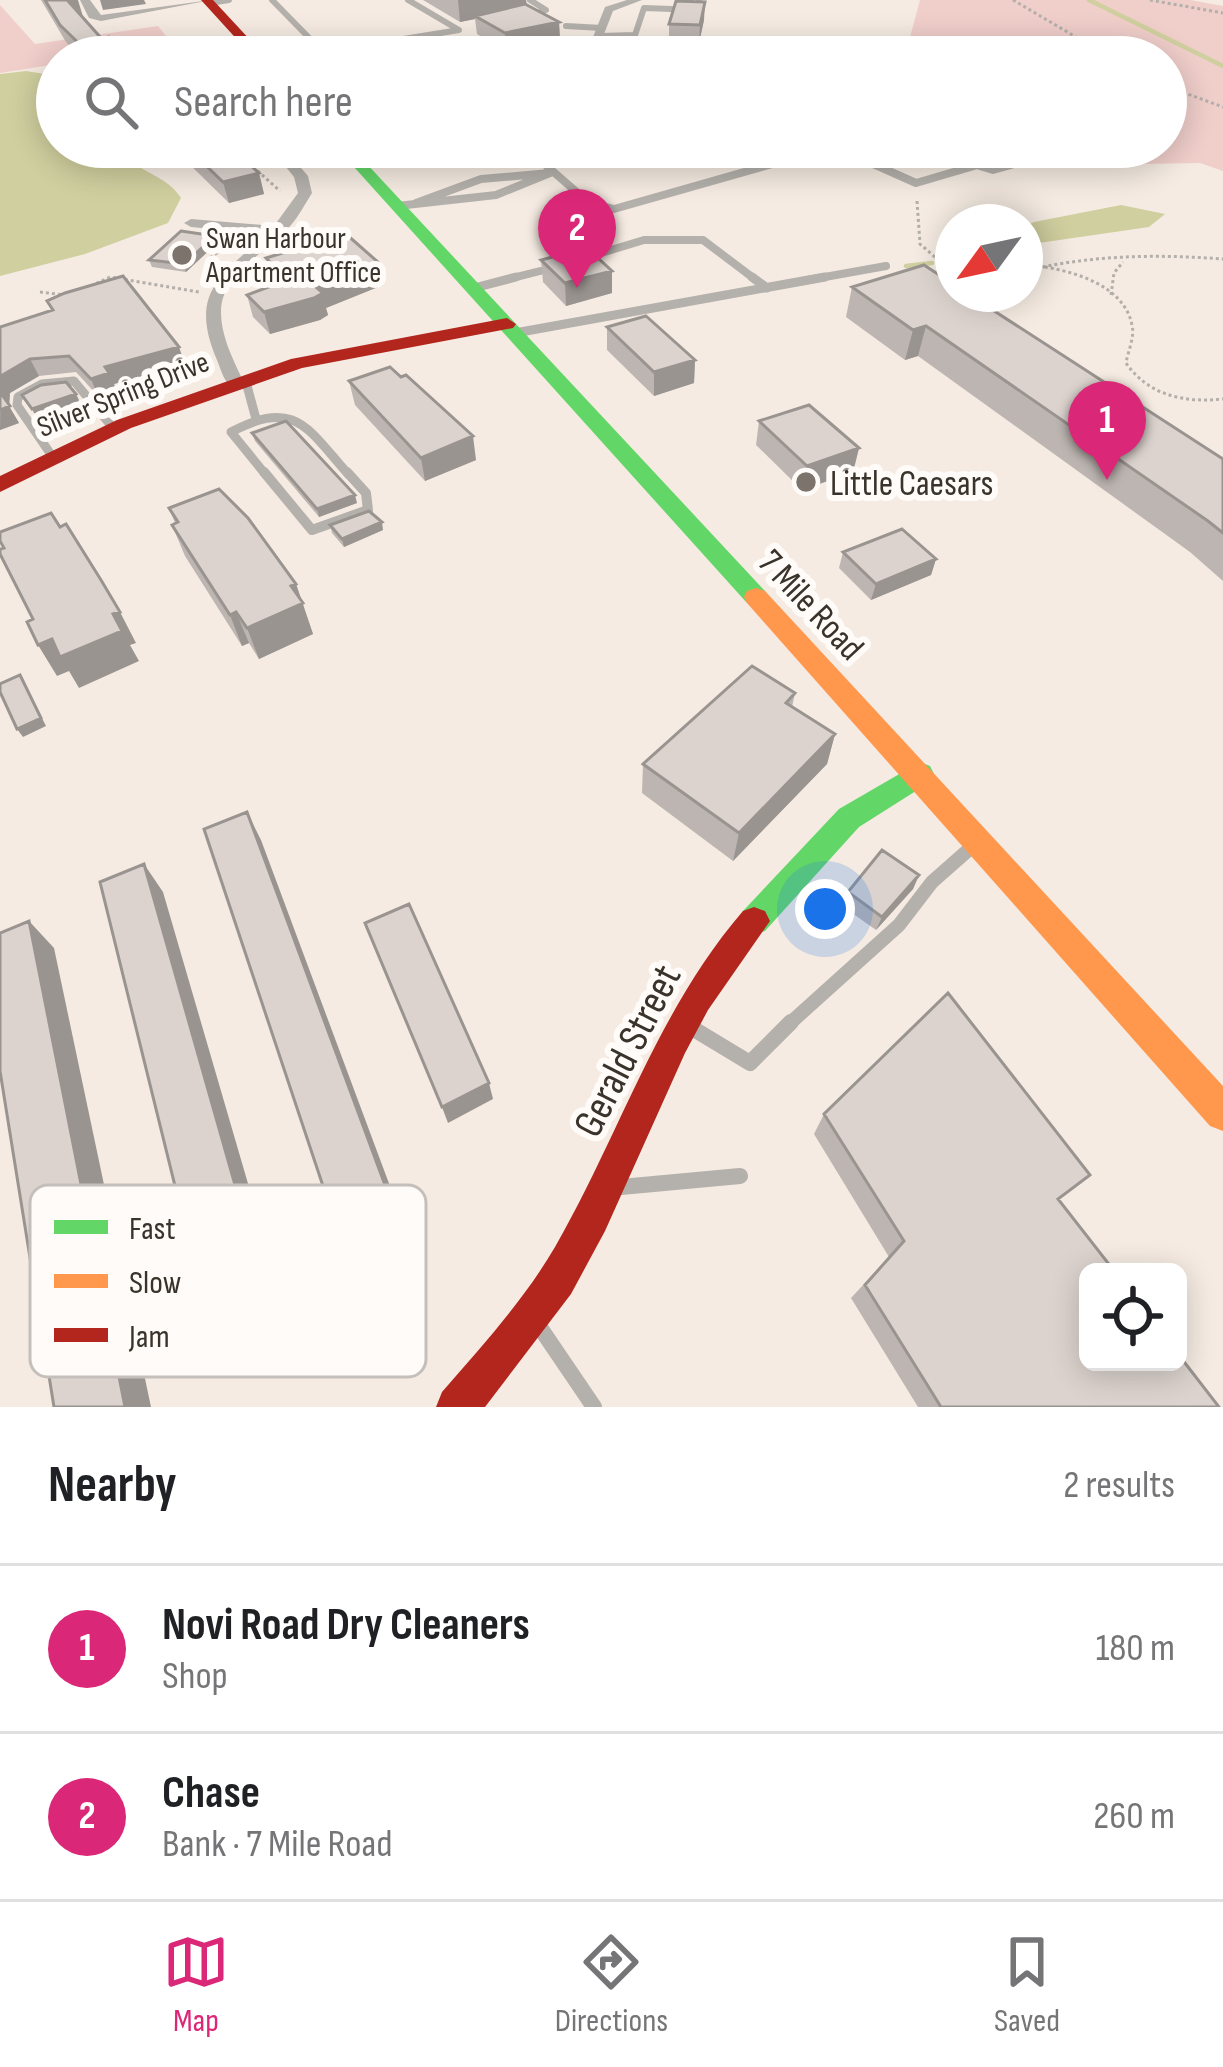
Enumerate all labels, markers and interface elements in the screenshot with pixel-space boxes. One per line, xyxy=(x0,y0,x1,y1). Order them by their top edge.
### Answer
search box xyxy=(36,36,1187,168)
icon: search xyxy=(78,69,144,135)
text: Search here xyxy=(174,75,353,130)
pin: 2 xyxy=(538,189,616,288)
north arrow xyxy=(935,204,1043,312)
place label: Swan Harbour Apartment Office xyxy=(205,221,381,291)
marker: Swan Harbour Apartment Office xyxy=(169,242,195,268)
street label: Silver Spring Drive xyxy=(32,344,215,446)
pin: 1 xyxy=(1068,381,1146,480)
place label: Little Caesars xyxy=(830,463,993,506)
marker: Little Caesars xyxy=(793,469,819,495)
street label: 7 Mile Road xyxy=(748,542,872,670)
your location xyxy=(795,879,855,939)
street label: Gerald Street xyxy=(563,957,693,1146)
legend xyxy=(30,1185,426,1377)
text: Fast xyxy=(129,1209,176,1249)
text: Slow xyxy=(129,1263,181,1303)
map controls xyxy=(1079,1263,1187,1371)
button: locate xyxy=(1079,1263,1187,1371)
text: Jam xyxy=(128,1317,170,1357)
text: Nearby xyxy=(48,1455,177,1516)
text: 2 results xyxy=(1063,1462,1175,1509)
text: Novi Road Dry Cleaners xyxy=(162,1598,530,1653)
text: 1 xyxy=(79,1625,95,1672)
text: 180 m xyxy=(1096,1625,1175,1672)
text: Shop xyxy=(162,1653,228,1700)
text: Chase xyxy=(162,1766,260,1821)
text: 2 xyxy=(78,1793,96,1840)
text: 260 m xyxy=(1093,1793,1175,1840)
text: Bank · 7 Mile Road xyxy=(162,1821,393,1868)
tab: Map xyxy=(163,1929,229,2041)
tab: Directions xyxy=(555,1929,668,2041)
tab: Saved xyxy=(994,1929,1060,2041)

